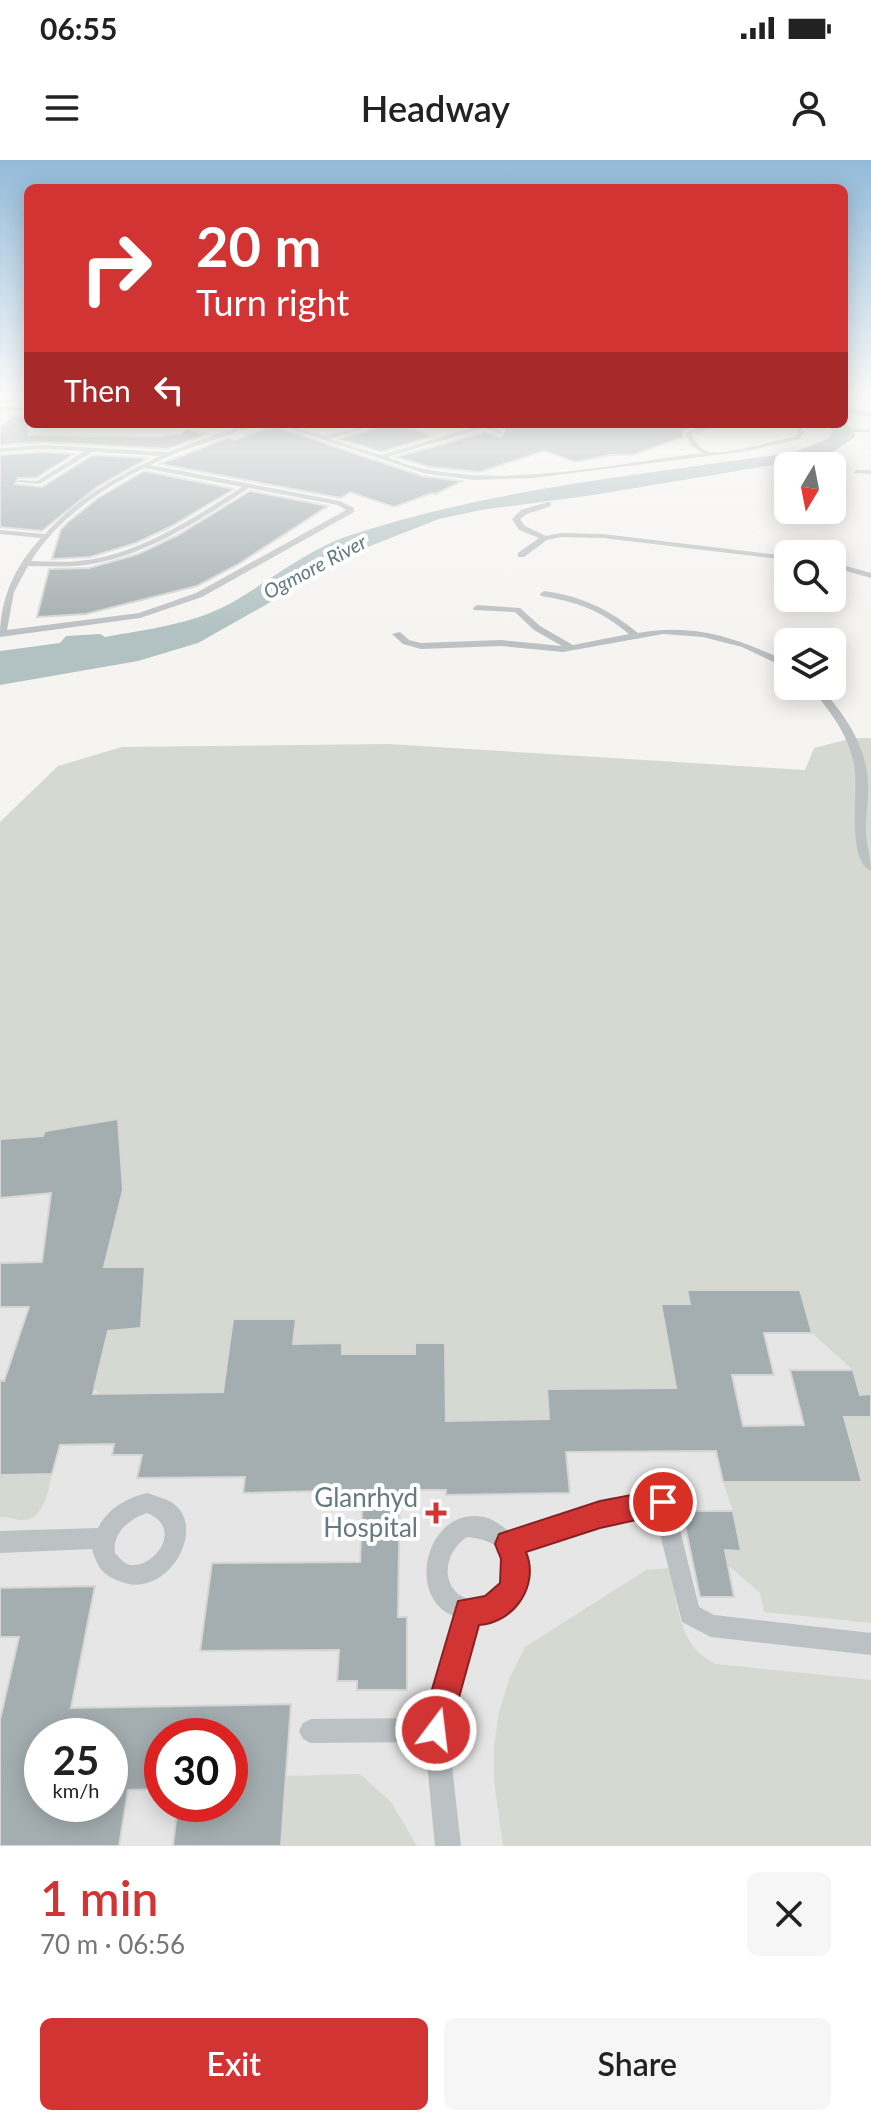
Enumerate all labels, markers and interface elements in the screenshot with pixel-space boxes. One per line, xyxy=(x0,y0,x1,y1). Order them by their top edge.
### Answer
text: 06:55 xyxy=(40,10,117,46)
icon: menu xyxy=(40,86,84,130)
text: Headway xyxy=(361,86,510,130)
icon: person xyxy=(787,86,831,130)
text: 20 m xyxy=(196,212,321,279)
icon: right xyxy=(64,216,168,320)
text: Turn right xyxy=(196,280,349,324)
icon: left xyxy=(147,368,191,412)
text: Then xyxy=(64,372,131,408)
north arrow xyxy=(774,452,846,524)
map controls xyxy=(774,452,846,700)
water label: Ogmore River xyxy=(259,528,371,603)
button: search xyxy=(774,540,846,612)
button: layers xyxy=(774,628,846,700)
pin xyxy=(629,1468,697,1536)
icon: arrive xyxy=(641,1480,685,1524)
place label: Glanrhyd Hospital xyxy=(314,1481,418,1543)
marker: Glanrhyd Hospital xyxy=(425,1502,447,1524)
position arrow xyxy=(394,1688,478,1772)
speed limit sign: 30 xyxy=(144,1718,248,1822)
text: 25 xyxy=(53,1736,99,1784)
text: km/h xyxy=(53,1778,99,1802)
text: 1 min xyxy=(40,1869,158,1926)
button: close xyxy=(747,1872,831,1956)
text: 70 m · 06:56 xyxy=(40,1928,185,1960)
button: Exit xyxy=(40,2018,428,2110)
button: Share xyxy=(444,2018,831,2110)

